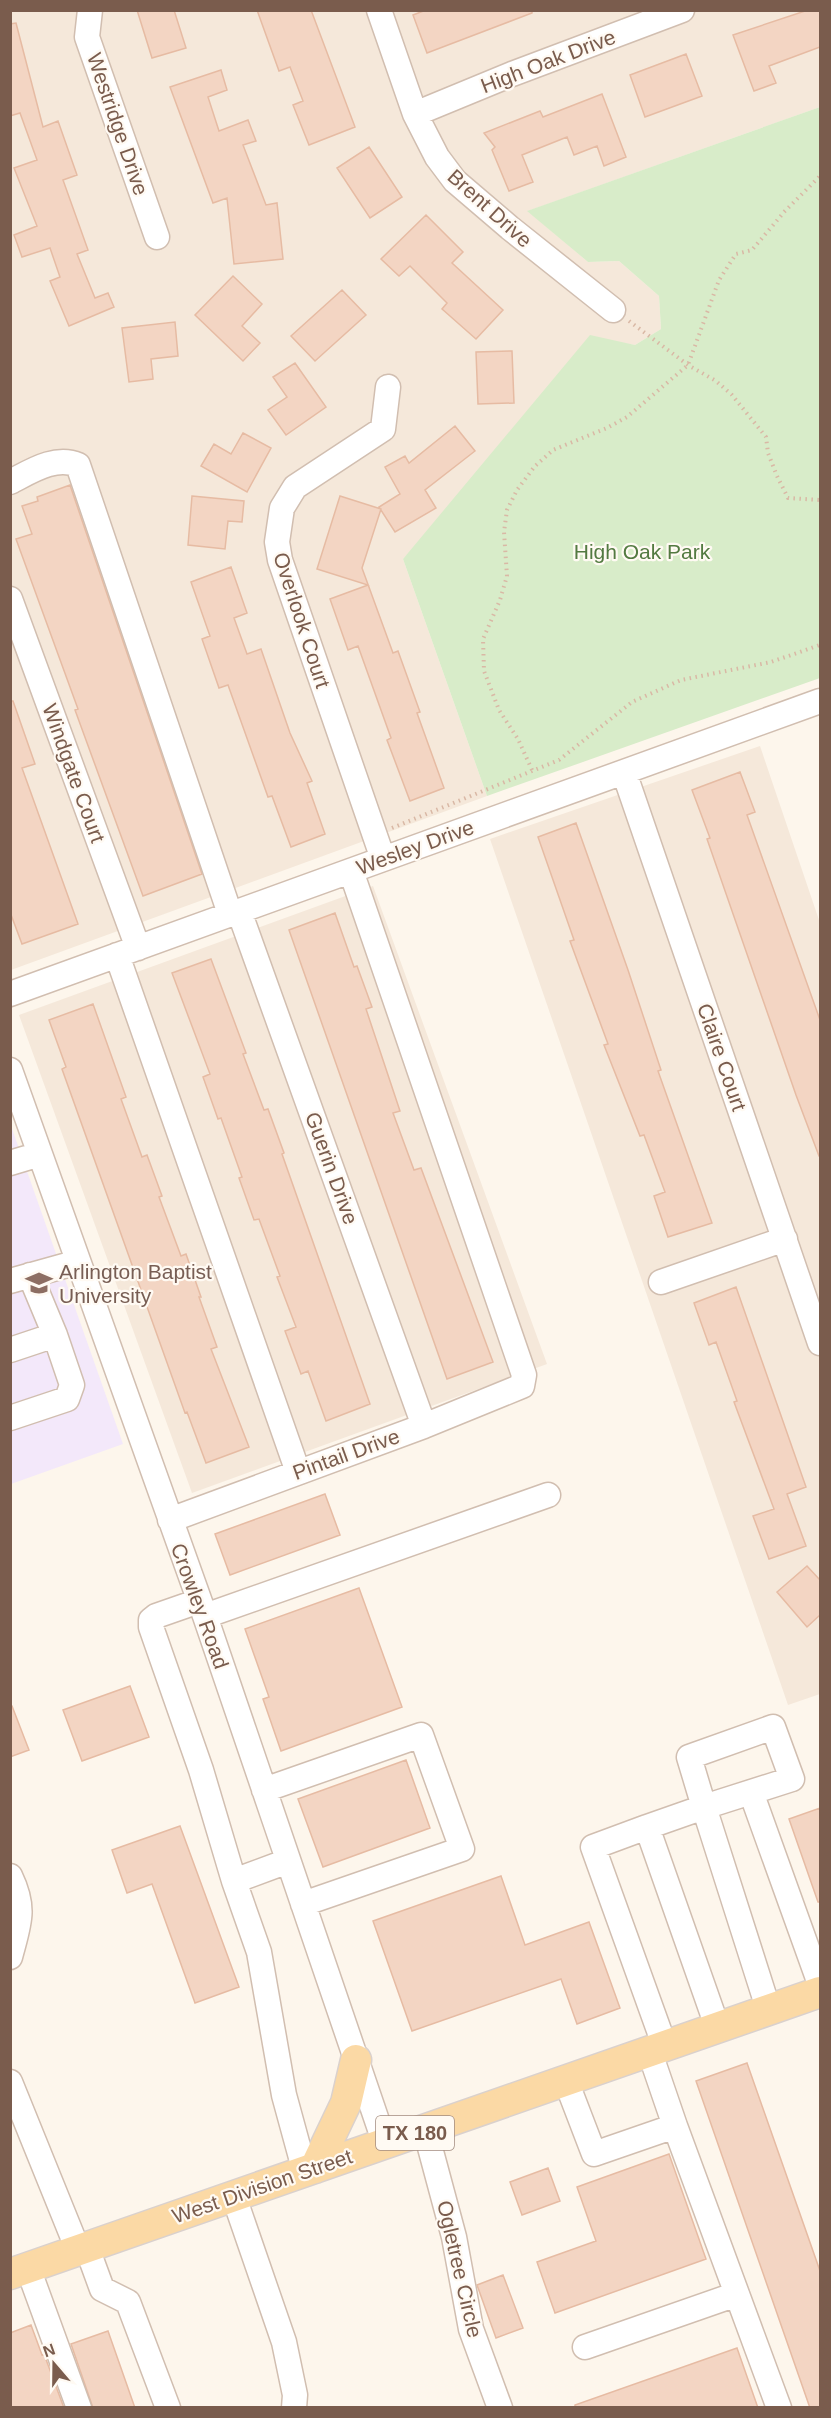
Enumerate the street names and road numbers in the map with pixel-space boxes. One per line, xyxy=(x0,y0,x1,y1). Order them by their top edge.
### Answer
street label: High Oak Drive xyxy=(477,25,619,97)
street label: Westridge Drive xyxy=(83,50,153,198)
street label: Brent Drive xyxy=(443,164,537,252)
street label: Overlook Court xyxy=(269,549,335,691)
street label: Windgate Court xyxy=(38,701,110,846)
street label: Wesley Drive xyxy=(353,815,477,879)
street label: Claire Court xyxy=(693,1000,751,1114)
street label: Guerin Drive xyxy=(301,1109,363,1227)
street label: Pintail Drive xyxy=(289,1424,403,1484)
street label: Crowley Road xyxy=(167,1540,233,1672)
road number: TX 180 xyxy=(376,2116,454,2150)
street label: West Division Street xyxy=(169,2144,355,2228)
street label: Ogletree Circle xyxy=(433,2198,487,2340)

